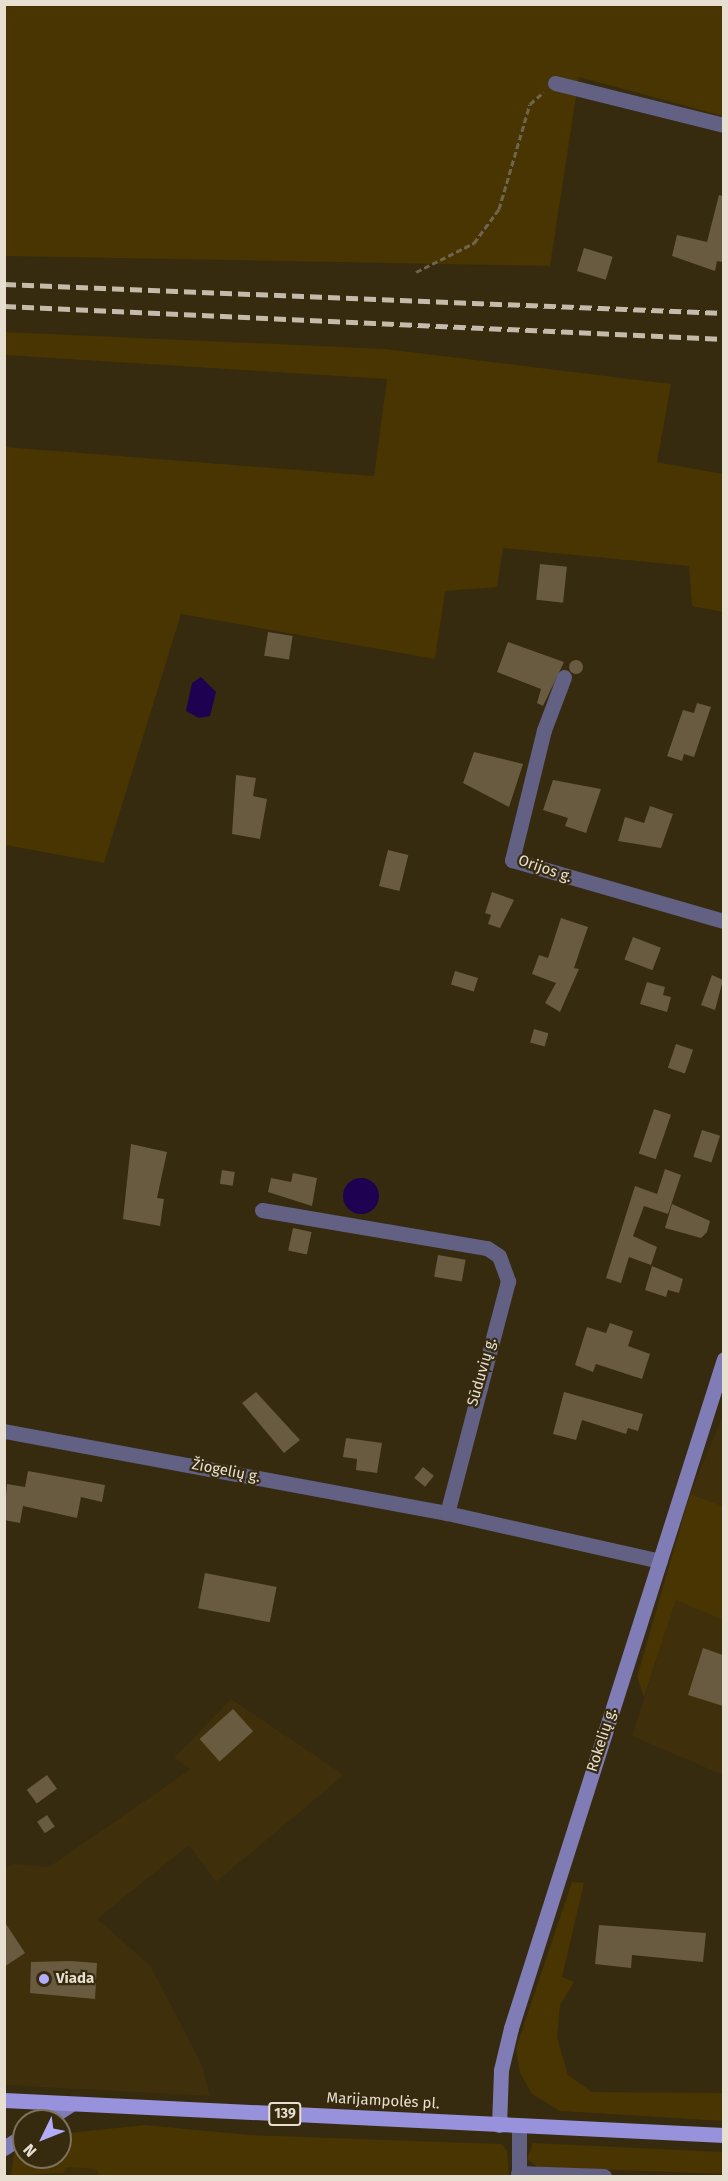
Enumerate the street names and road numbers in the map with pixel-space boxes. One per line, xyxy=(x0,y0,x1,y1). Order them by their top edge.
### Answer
street label: Orijos g. xyxy=(516,851,574,887)
street label: Sūduvių g. xyxy=(464,1336,500,1408)
street label: Žiogelių g. xyxy=(190,1456,262,1486)
street label: Rokelių g. xyxy=(583,1706,621,1774)
street label: Marijampolės pl. xyxy=(326,2089,440,2113)
road number: 139 xyxy=(267,2103,303,2125)

